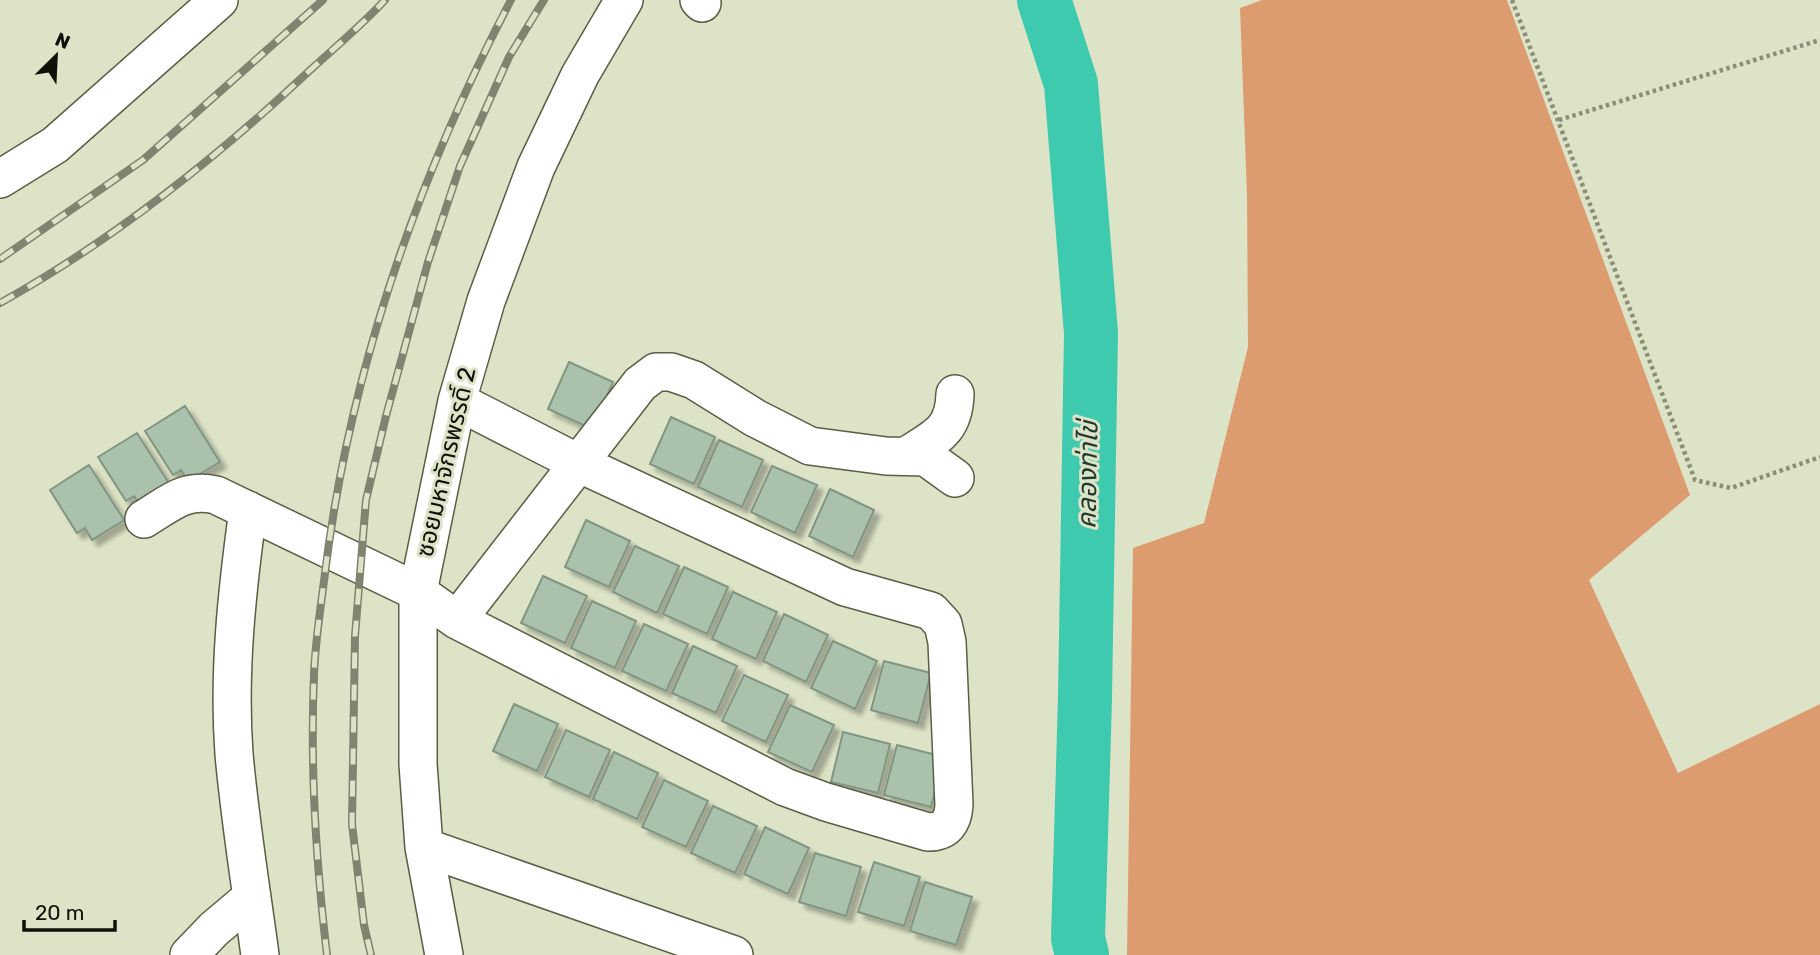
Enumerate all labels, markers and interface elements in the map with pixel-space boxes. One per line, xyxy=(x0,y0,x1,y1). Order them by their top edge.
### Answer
north arrow xyxy=(21,21,91,91)
text: N xyxy=(52,28,74,54)
street label: ซอยมหาจักรพรรดิ์ 2 xyxy=(410,364,481,560)
water label: คลองท่าไข่ xyxy=(1072,417,1105,529)
scale bar xyxy=(24,888,116,932)
text: 20 m xyxy=(35,900,84,925)

